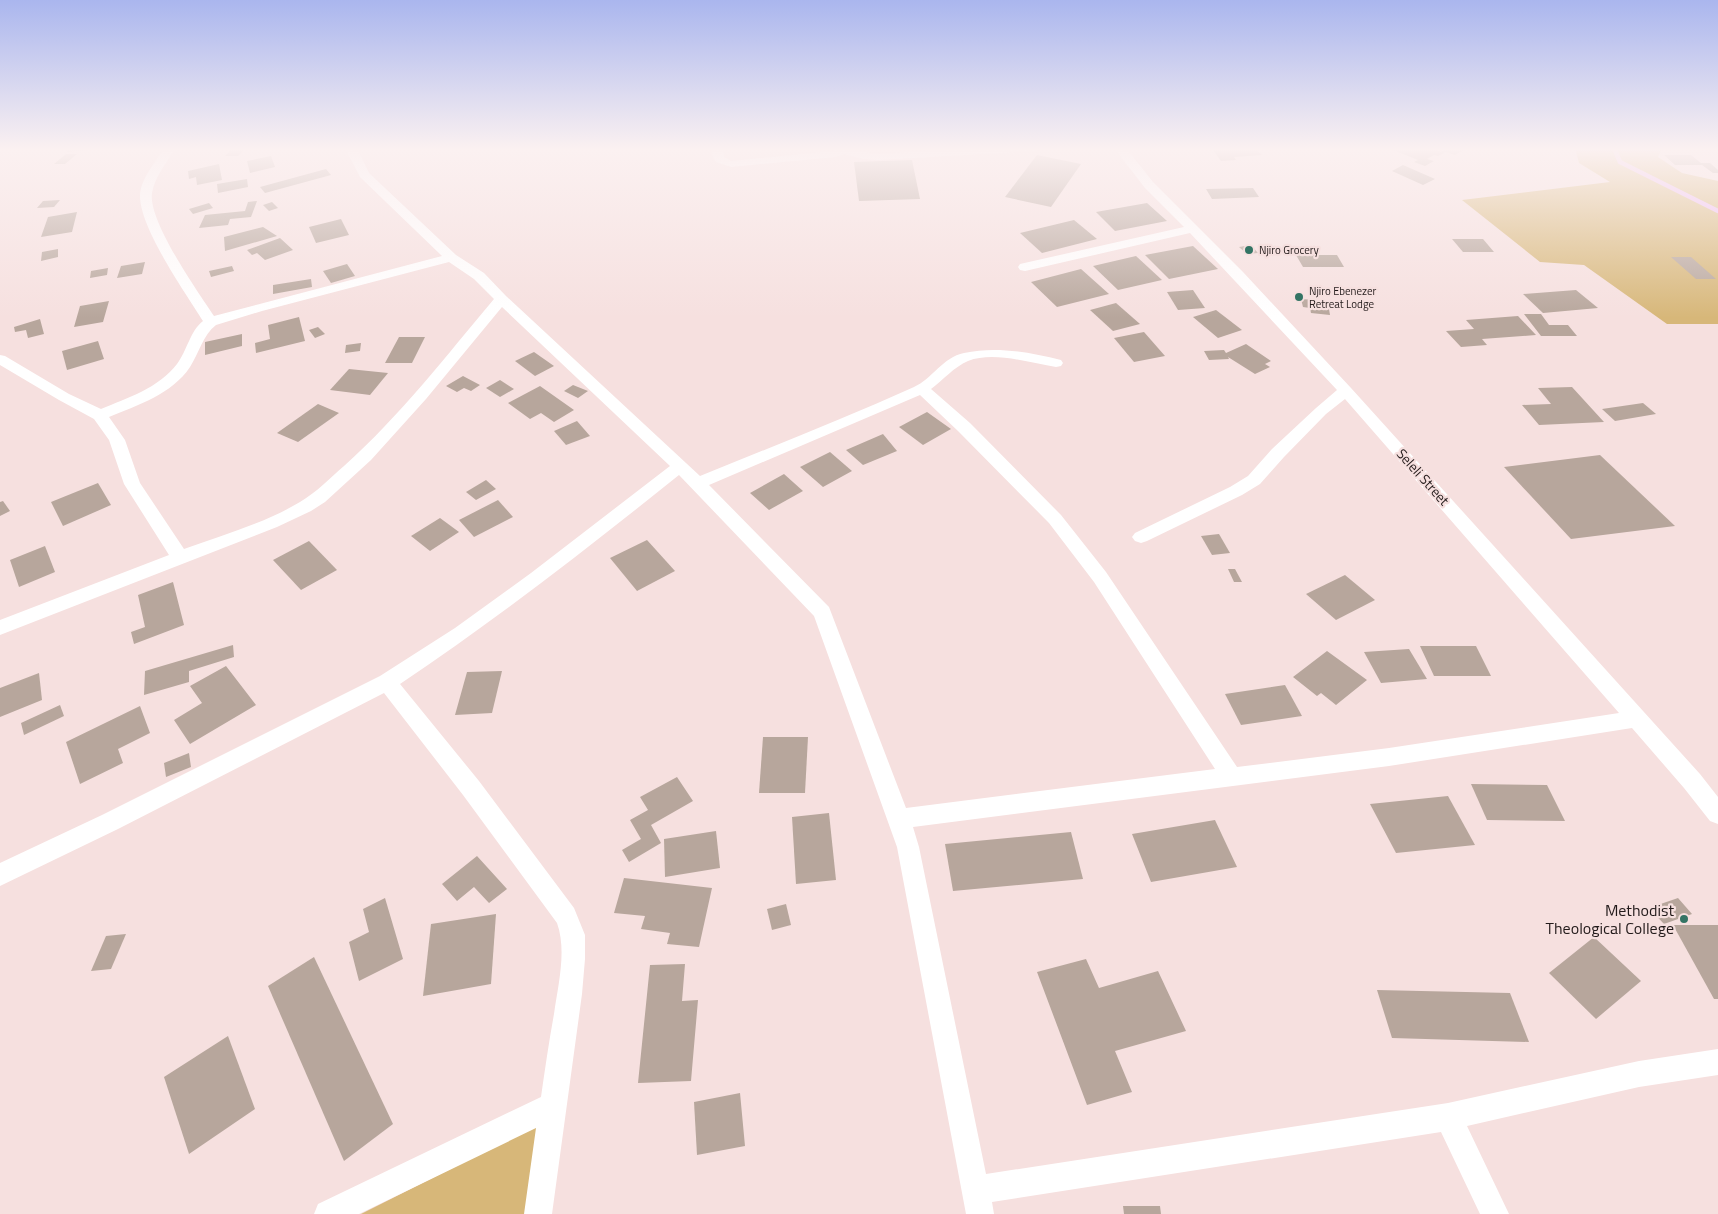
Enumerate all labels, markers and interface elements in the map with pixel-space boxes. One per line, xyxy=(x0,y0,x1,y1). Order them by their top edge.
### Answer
place label: Njiro Grocery xyxy=(1259,242,1320,258)
marker: Njiro Grocery xyxy=(1243,244,1255,256)
place label: Njiro Ebenezer Retreat Lodge xyxy=(1309,283,1377,312)
marker: Njiro Ebenezer Retreat Lodge xyxy=(1293,291,1305,303)
street label: Seleli Street xyxy=(1392,443,1455,510)
place label: Methodist Theological College xyxy=(1546,898,1674,940)
marker: Methodist Theological College xyxy=(1678,913,1690,925)

